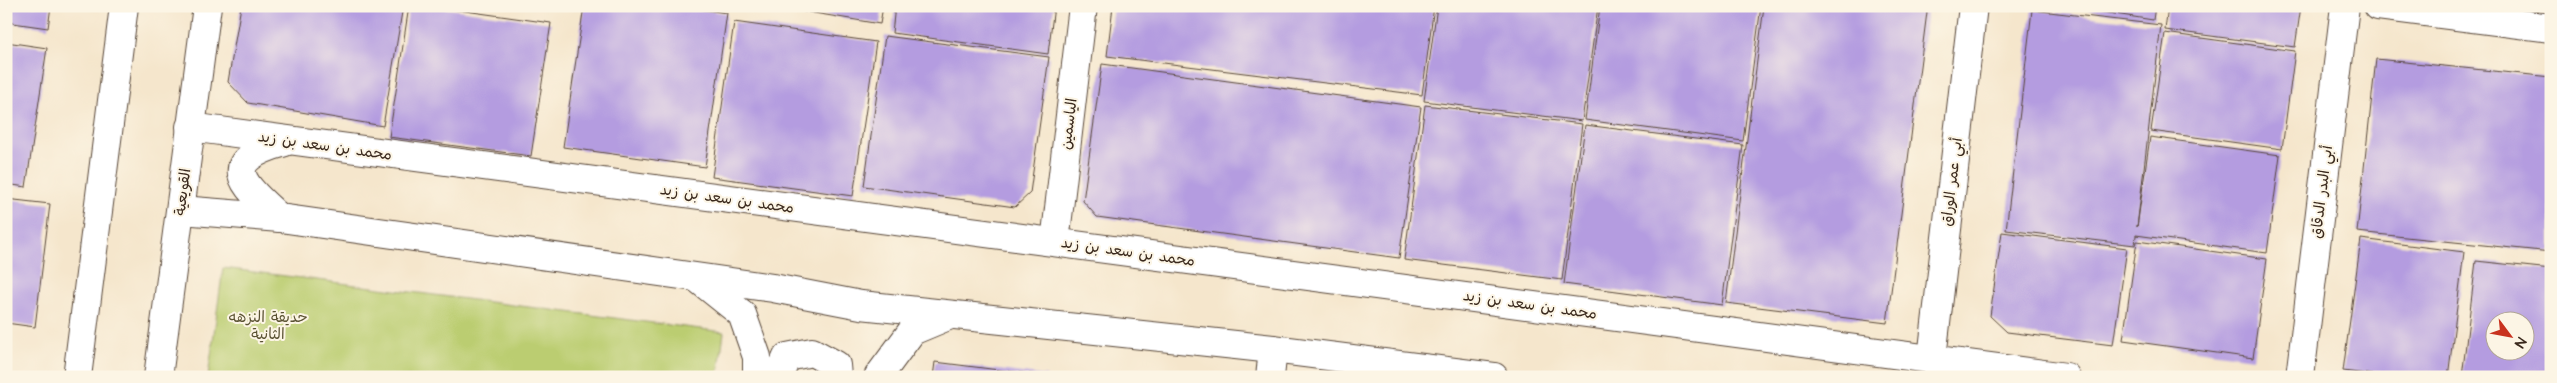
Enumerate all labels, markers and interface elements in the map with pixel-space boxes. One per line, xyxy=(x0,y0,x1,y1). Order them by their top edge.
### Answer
street label: الياسمين xyxy=(1055,97,1083,151)
street label: محمد بن سعد بن زيد xyxy=(257,126,393,166)
street label: أبي عمر الوراق xyxy=(1936,136,1970,228)
street label: أبي البدر الدقاق xyxy=(2306,144,2340,240)
street label: القويعية xyxy=(170,167,196,217)
street label: محمد بن سعد بن زيد xyxy=(659,179,795,219)
street label: محمد بن سعد بن زيد xyxy=(1060,232,1196,272)
street label: محمد بن سعد بن زيد xyxy=(1462,285,1598,325)
park label: حديقة النزهه الثانية xyxy=(228,307,308,345)
north arrow xyxy=(2484,310,2534,360)
text: N xyxy=(2509,333,2531,352)

